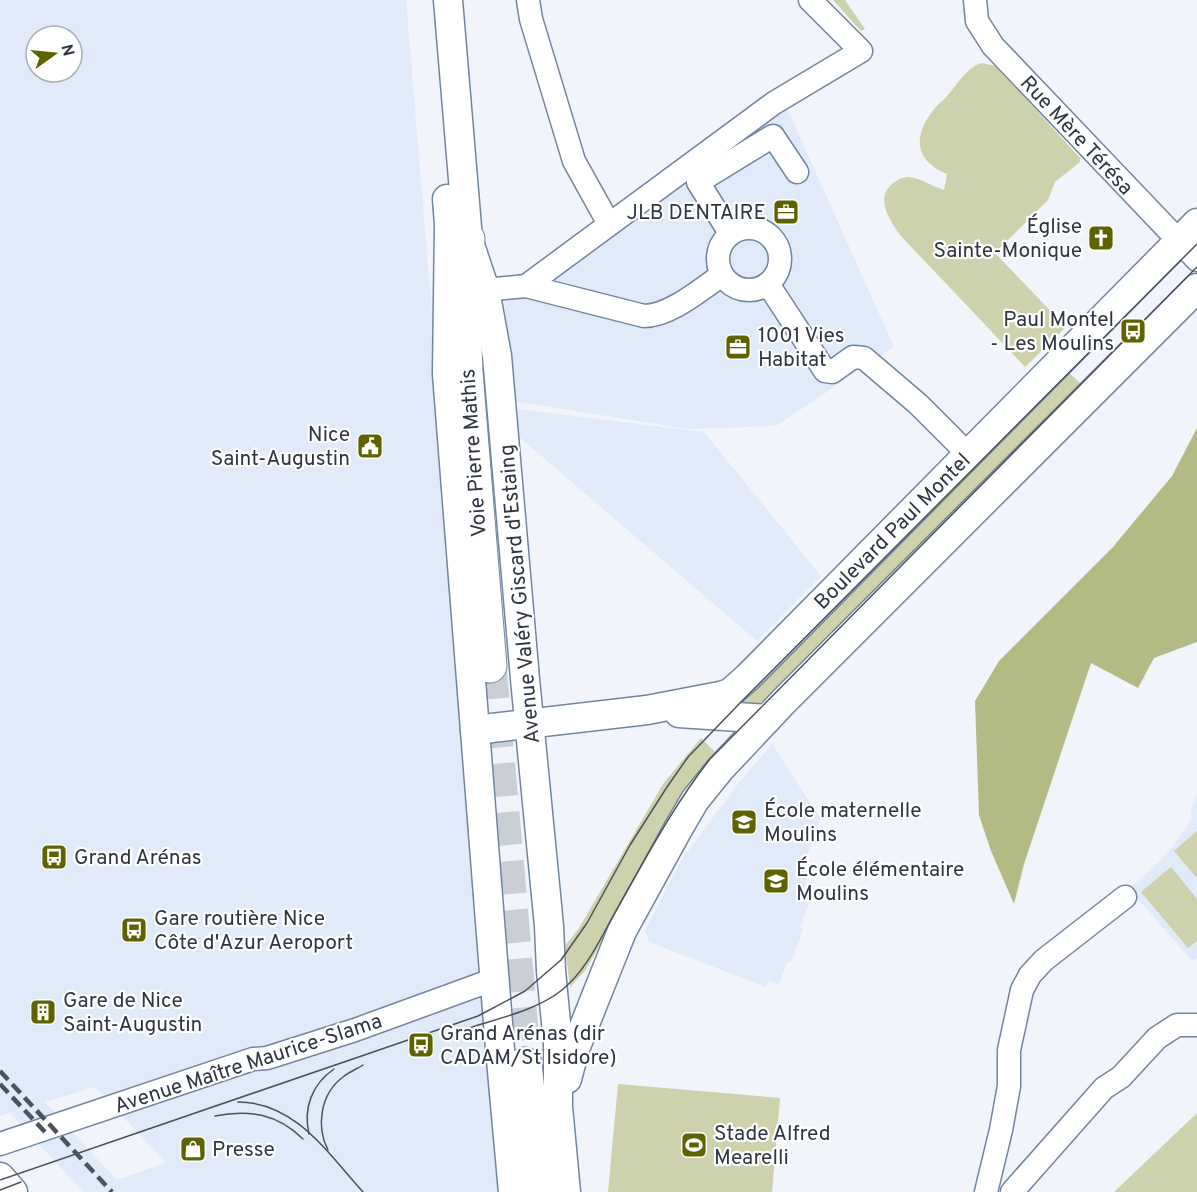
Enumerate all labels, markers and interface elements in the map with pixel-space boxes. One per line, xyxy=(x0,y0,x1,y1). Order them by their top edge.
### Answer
north arrow xyxy=(24,24,84,84)
text: N xyxy=(55,42,78,59)
street label: Rue Mère Térésa xyxy=(1013,70,1138,202)
office icon: JLB DENTAIRE xyxy=(771,197,801,227)
place label: JLB DENTAIRE xyxy=(627,200,766,227)
place label: Église Sainte-Monique xyxy=(934,213,1082,265)
church icon: Église Sainte-Monique xyxy=(1086,223,1116,253)
place label: Paul Montel - Les Moulins xyxy=(990,307,1114,358)
bus stop icon: Paul Montel - Les Moulins xyxy=(1118,316,1148,346)
place label: 1001 Vies Habitat xyxy=(758,323,845,374)
office icon: 1001 Vies Habitat xyxy=(723,332,753,362)
street label: Voie Pierre Mathis xyxy=(455,368,494,538)
place label: Nice Saint-Augustin xyxy=(211,422,350,473)
public building icon: Nice Saint-Augustin xyxy=(355,431,385,461)
street label: Avenue Valéry Giscard d'Estaing xyxy=(494,443,547,745)
street label: Boulevard Paul Montel xyxy=(809,448,977,616)
place label: École maternelle Moulins xyxy=(764,797,922,849)
school or university icon: École maternelle Moulins xyxy=(729,807,759,837)
bus stop icon: Grand Arénas xyxy=(39,842,69,872)
place label: Grand Arénas xyxy=(74,845,202,872)
place label: École élémentaire Moulins xyxy=(796,856,964,908)
school or university icon: École élémentaire Moulins xyxy=(761,866,791,896)
place label: Gare routière Nice Côte d'Azur Aeroport xyxy=(154,906,353,957)
bus stop icon: Gare routière Nice Côte d'Azur Aeroport xyxy=(119,915,149,945)
place label: Gare de Nice Saint-Augustin xyxy=(63,988,202,1039)
building icon: Gare de Nice Saint-Augustin xyxy=(28,997,58,1027)
street label: Avenue Maître Maurice-Slama xyxy=(111,1008,386,1121)
place label: Grand Arénas (dir CADAM/St Isidore) xyxy=(440,1021,617,1072)
bus stop icon: Grand Arénas (dir CADAM/St Isidore) xyxy=(406,1030,436,1060)
place label: Stade Alfred Mearelli xyxy=(714,1121,831,1172)
sports icon: Stade Alfred Mearelli xyxy=(679,1130,709,1160)
shop icon: Presse xyxy=(178,1134,208,1164)
place label: Presse xyxy=(212,1137,275,1164)

